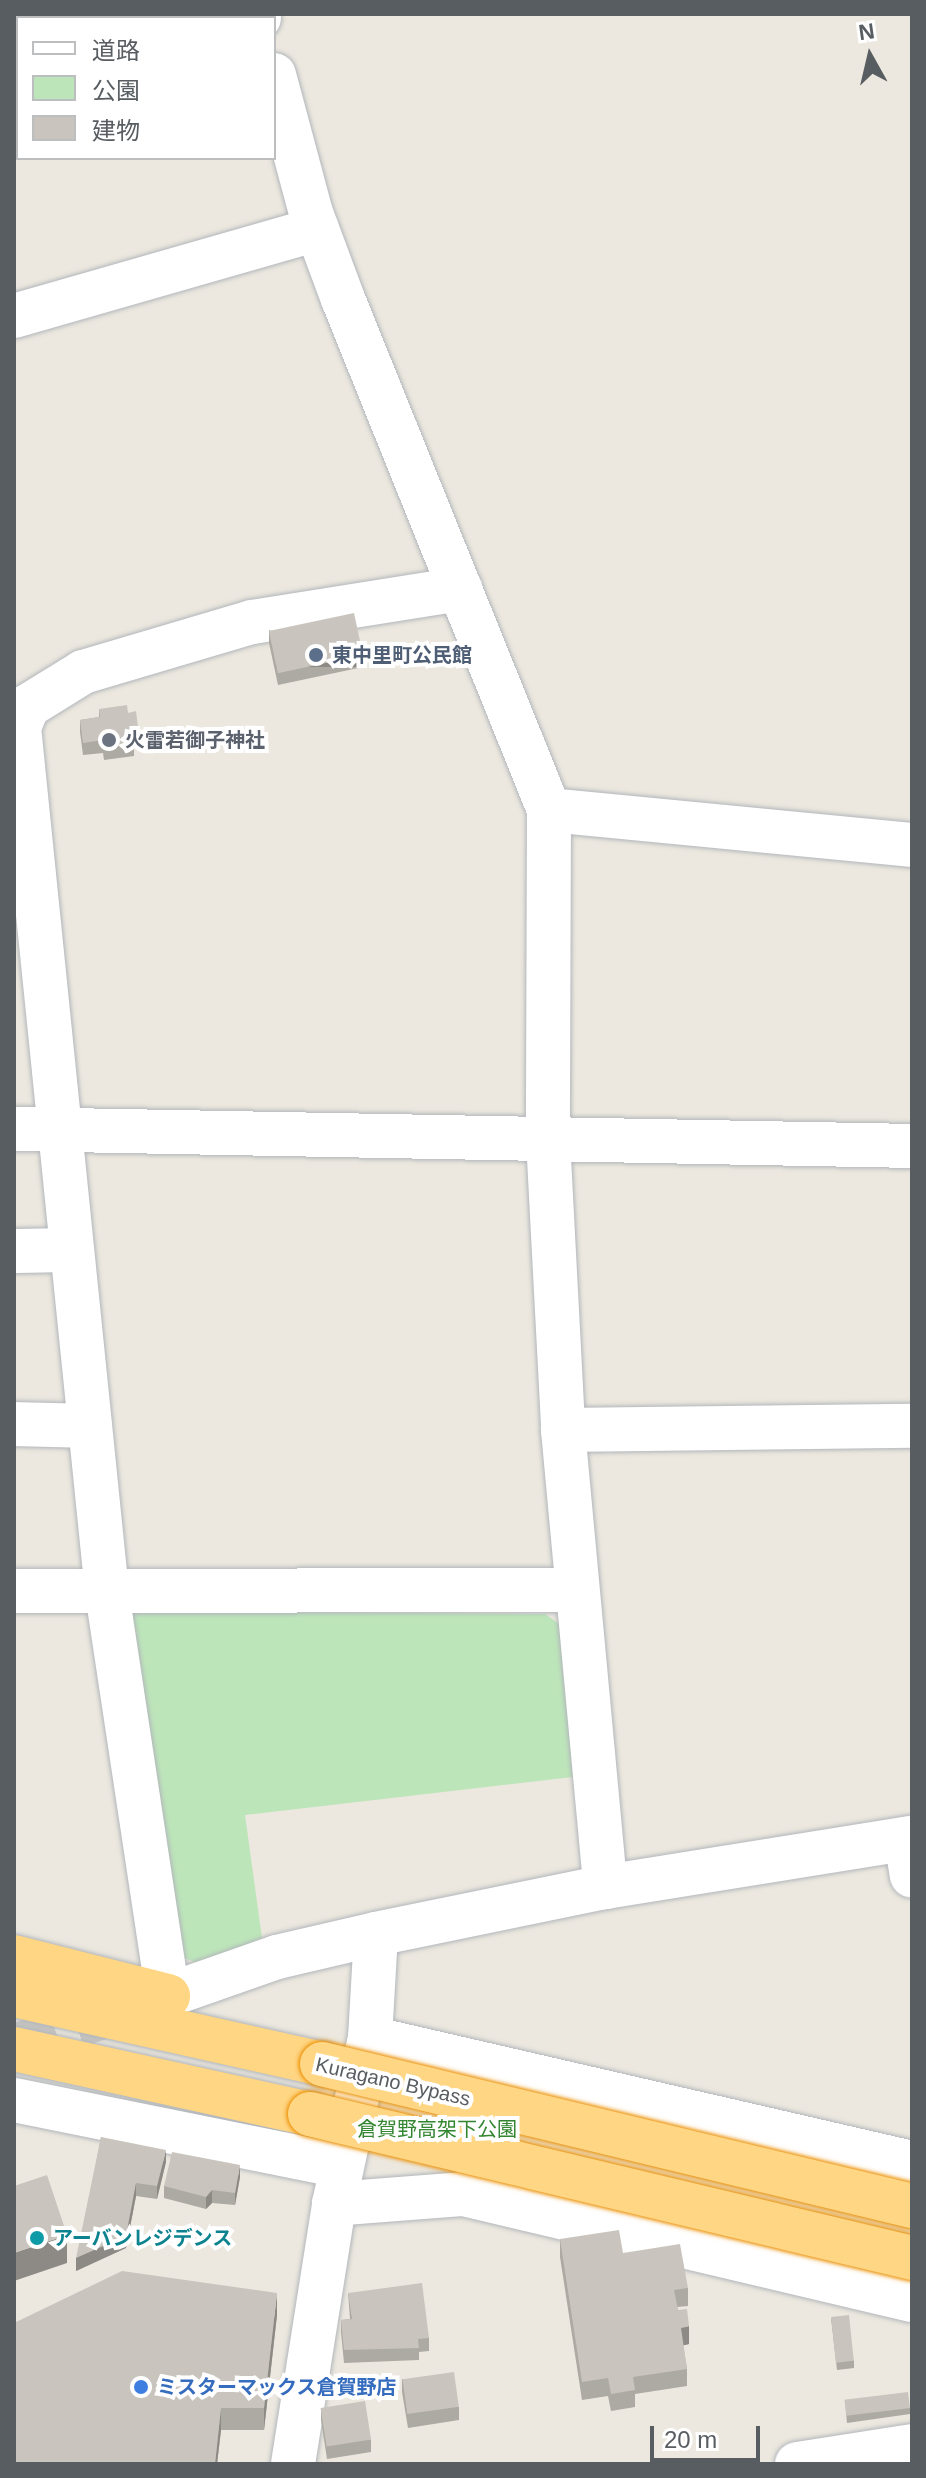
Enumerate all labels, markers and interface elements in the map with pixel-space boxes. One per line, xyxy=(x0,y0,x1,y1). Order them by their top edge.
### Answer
legend xyxy=(16,16,276,160)
north arrow xyxy=(830,16,910,96)
text: N xyxy=(857,18,876,45)
text: 道路 xyxy=(92,37,140,64)
text: 公園 xyxy=(92,77,140,104)
text: 建物 xyxy=(92,117,140,144)
place label: 東中里町公民館 xyxy=(332,643,472,667)
marker: 東中里町公民館 xyxy=(307,646,325,664)
place label: 火雷若御子神社 xyxy=(125,728,265,752)
marker: 火雷若御子神社 xyxy=(100,731,118,749)
street label: Kuragano Bypass xyxy=(313,2053,473,2111)
park label: 倉賀野高架下公園 xyxy=(357,2117,517,2141)
place label: アーバンレジデンス xyxy=(53,2226,232,2250)
marker: アーバンレジデンス xyxy=(28,2229,46,2247)
place label: ミスターマックス倉賀野店 xyxy=(157,2375,397,2399)
marker: ミスターマックス倉賀野店 xyxy=(132,2378,150,2396)
scale bar xyxy=(654,2410,764,2460)
text: 20 m xyxy=(664,2426,717,2453)

